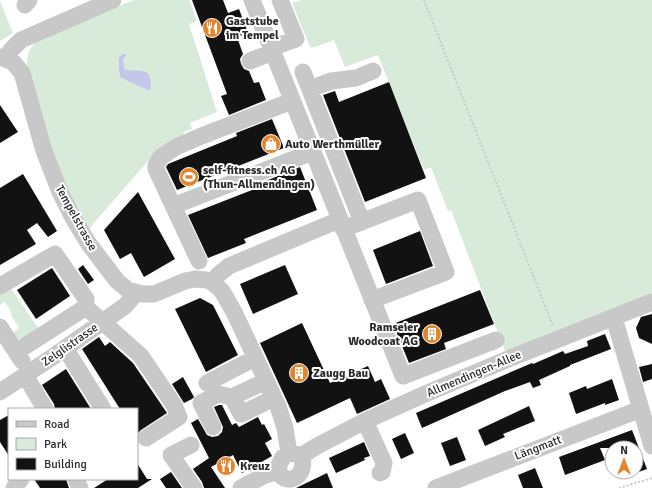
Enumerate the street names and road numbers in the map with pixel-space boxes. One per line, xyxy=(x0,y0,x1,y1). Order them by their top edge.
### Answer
street label: Tempelstrasse xyxy=(52,183,100,253)
street label: Zelglistrasse xyxy=(39,320,101,370)
street label: Allmendingen-Allee xyxy=(424,347,524,401)
street label: Längmatt xyxy=(512,432,564,464)

